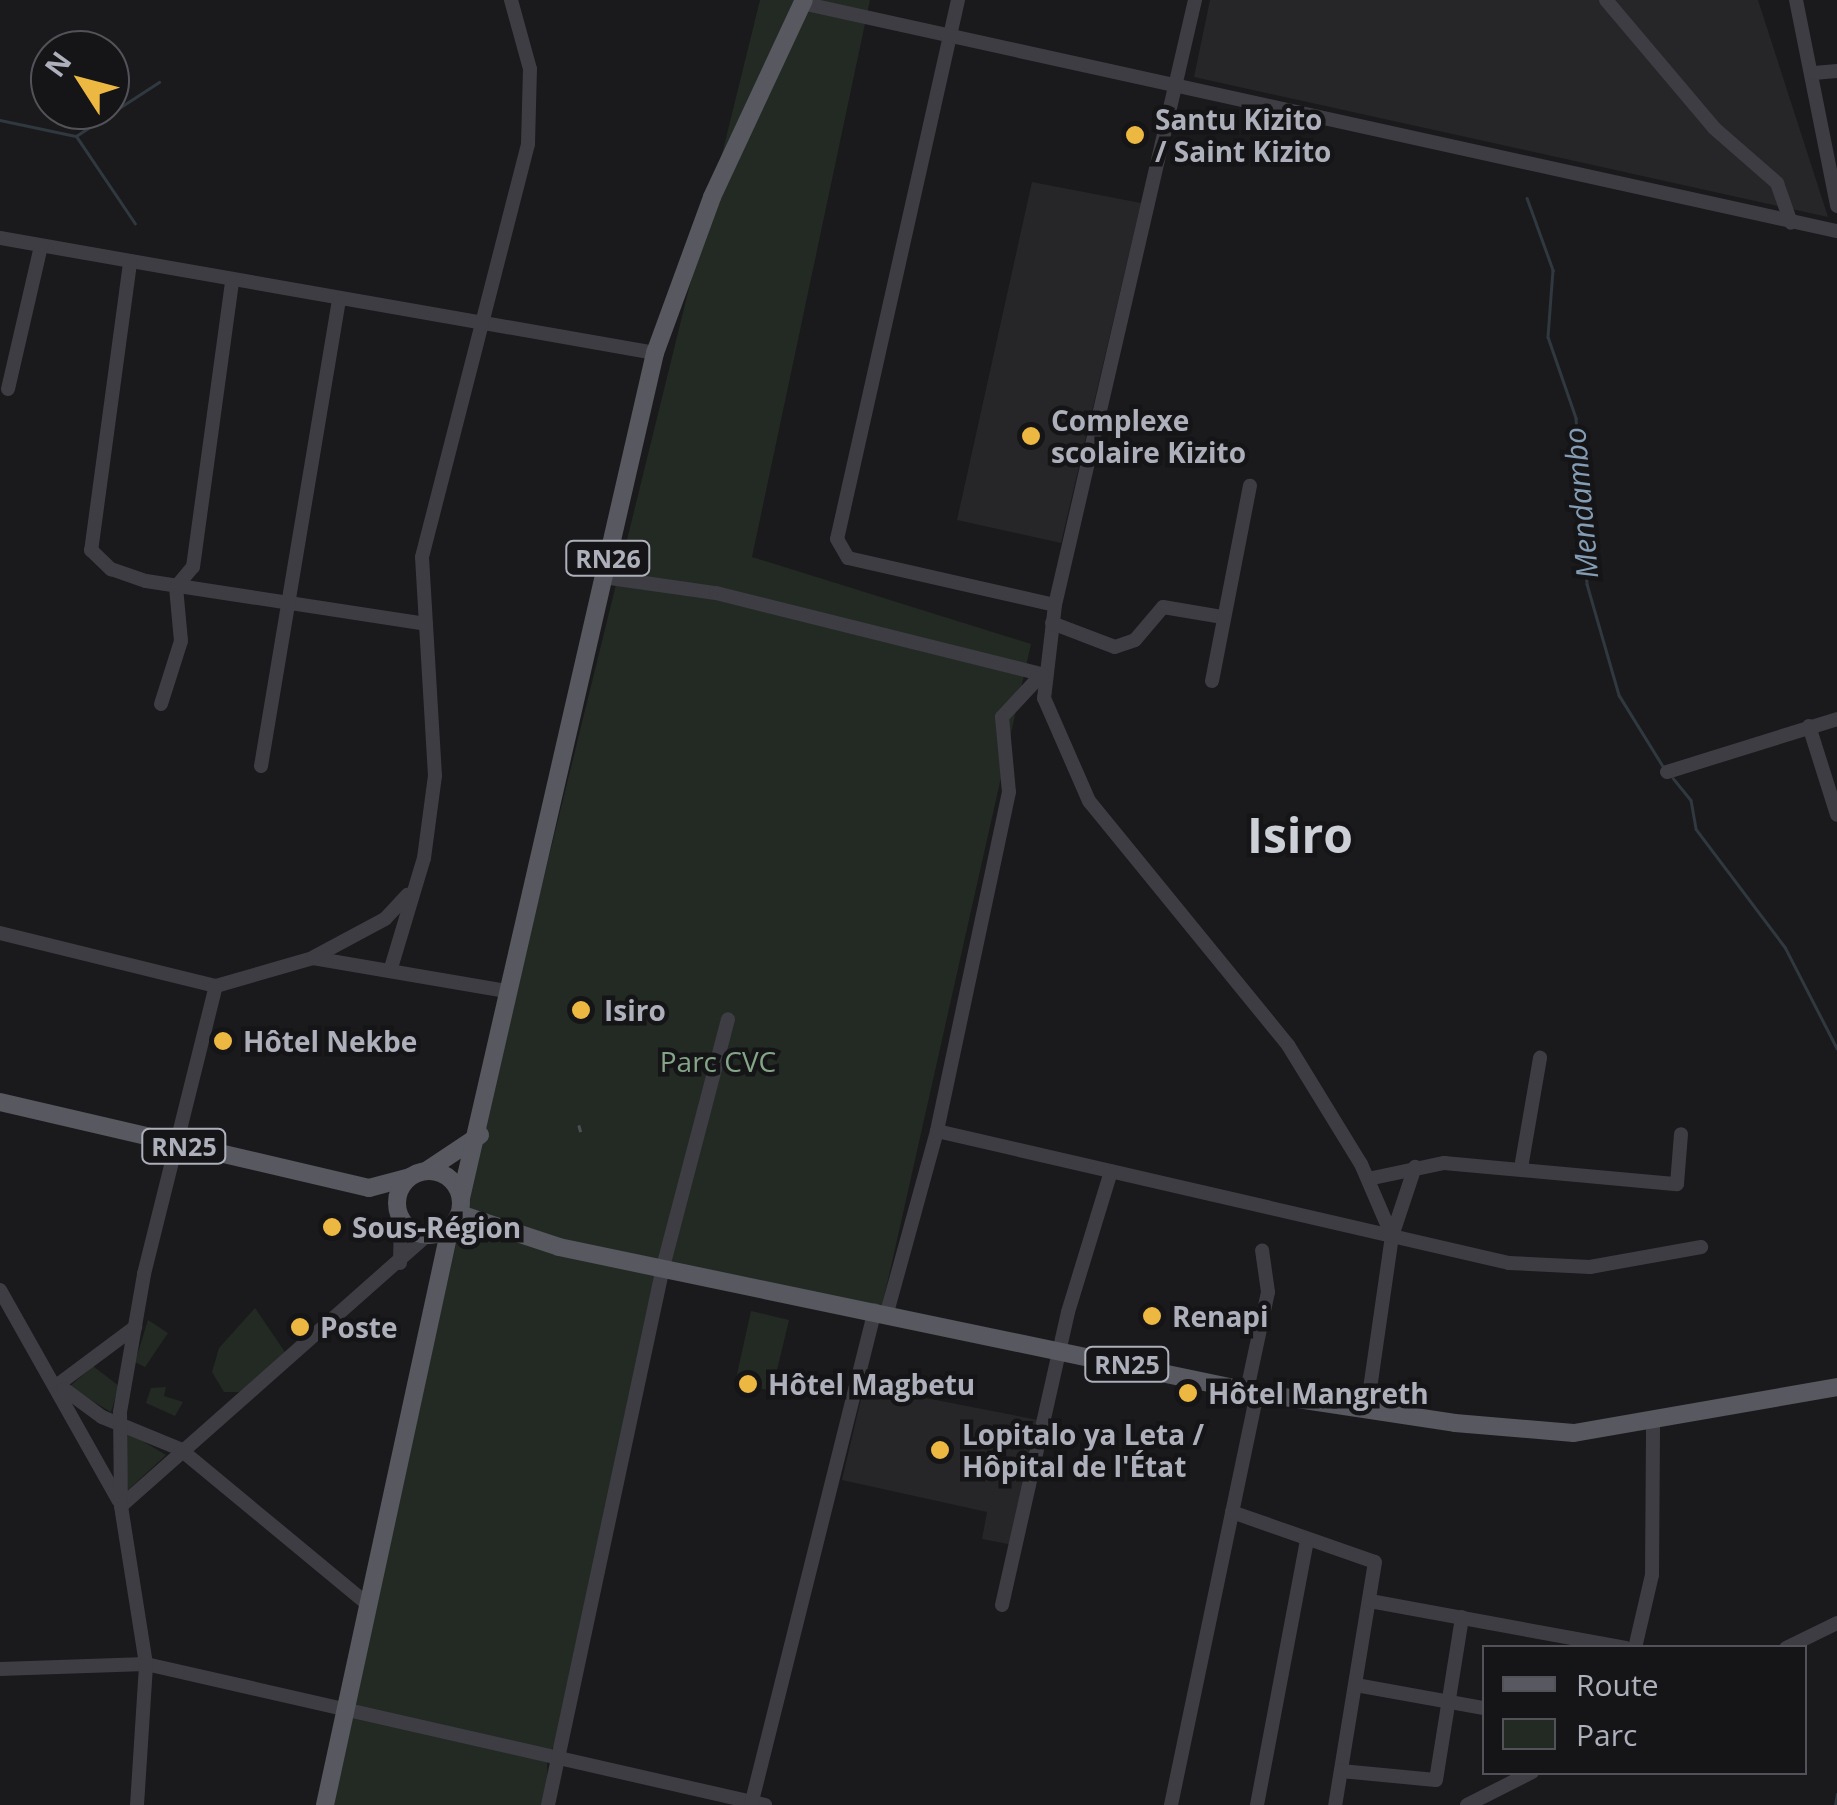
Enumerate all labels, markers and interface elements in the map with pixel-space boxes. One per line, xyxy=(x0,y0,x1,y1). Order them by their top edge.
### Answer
north arrow xyxy=(30,30,130,130)
text: N xyxy=(35,43,79,84)
place label: Santu Kizito / Saint Kizito xyxy=(1155,102,1331,168)
marker: Santu Kizito / Saint Kizito xyxy=(1124,124,1146,146)
place label: Complexe scolaire Kizito xyxy=(1051,403,1246,469)
marker: Complexe scolaire Kizito xyxy=(1020,425,1042,447)
water label: Mendambo xyxy=(1556,426,1606,580)
road number: RN26 xyxy=(563,538,653,578)
district label: Isiro xyxy=(1247,806,1353,864)
place label: Isiro xyxy=(604,993,666,1027)
marker: Isiro xyxy=(568,997,594,1023)
place label: Hôtel Nekbe xyxy=(243,1024,417,1058)
marker: Hôtel Nekbe xyxy=(212,1030,234,1052)
park label: Parc CVC xyxy=(660,1044,776,1078)
road number: RN25 xyxy=(139,1126,229,1166)
place label: Sous-Région xyxy=(352,1210,521,1244)
marker: Sous-Région xyxy=(321,1216,343,1238)
place label: Renapi xyxy=(1172,1299,1269,1333)
marker: Renapi xyxy=(1141,1305,1163,1327)
place label: Poste xyxy=(320,1310,398,1344)
marker: Poste xyxy=(289,1316,311,1338)
road number: RN25 xyxy=(1082,1344,1172,1384)
place label: Hôtel Magbetu xyxy=(768,1367,975,1401)
marker: Hôtel Magbetu xyxy=(737,1373,759,1395)
place label: Hôtel Mangreth xyxy=(1208,1376,1429,1410)
marker: Hôtel Mangreth xyxy=(1177,1382,1199,1404)
place label: Lopitalo ya Leta / Hôpital de l'État xyxy=(962,1417,1204,1483)
marker: Lopitalo ya Leta / Hôpital de l'État xyxy=(927,1437,953,1463)
legend xyxy=(1482,1645,1807,1775)
text: Route xyxy=(1576,1664,1659,1705)
text: Parc xyxy=(1576,1714,1637,1755)

